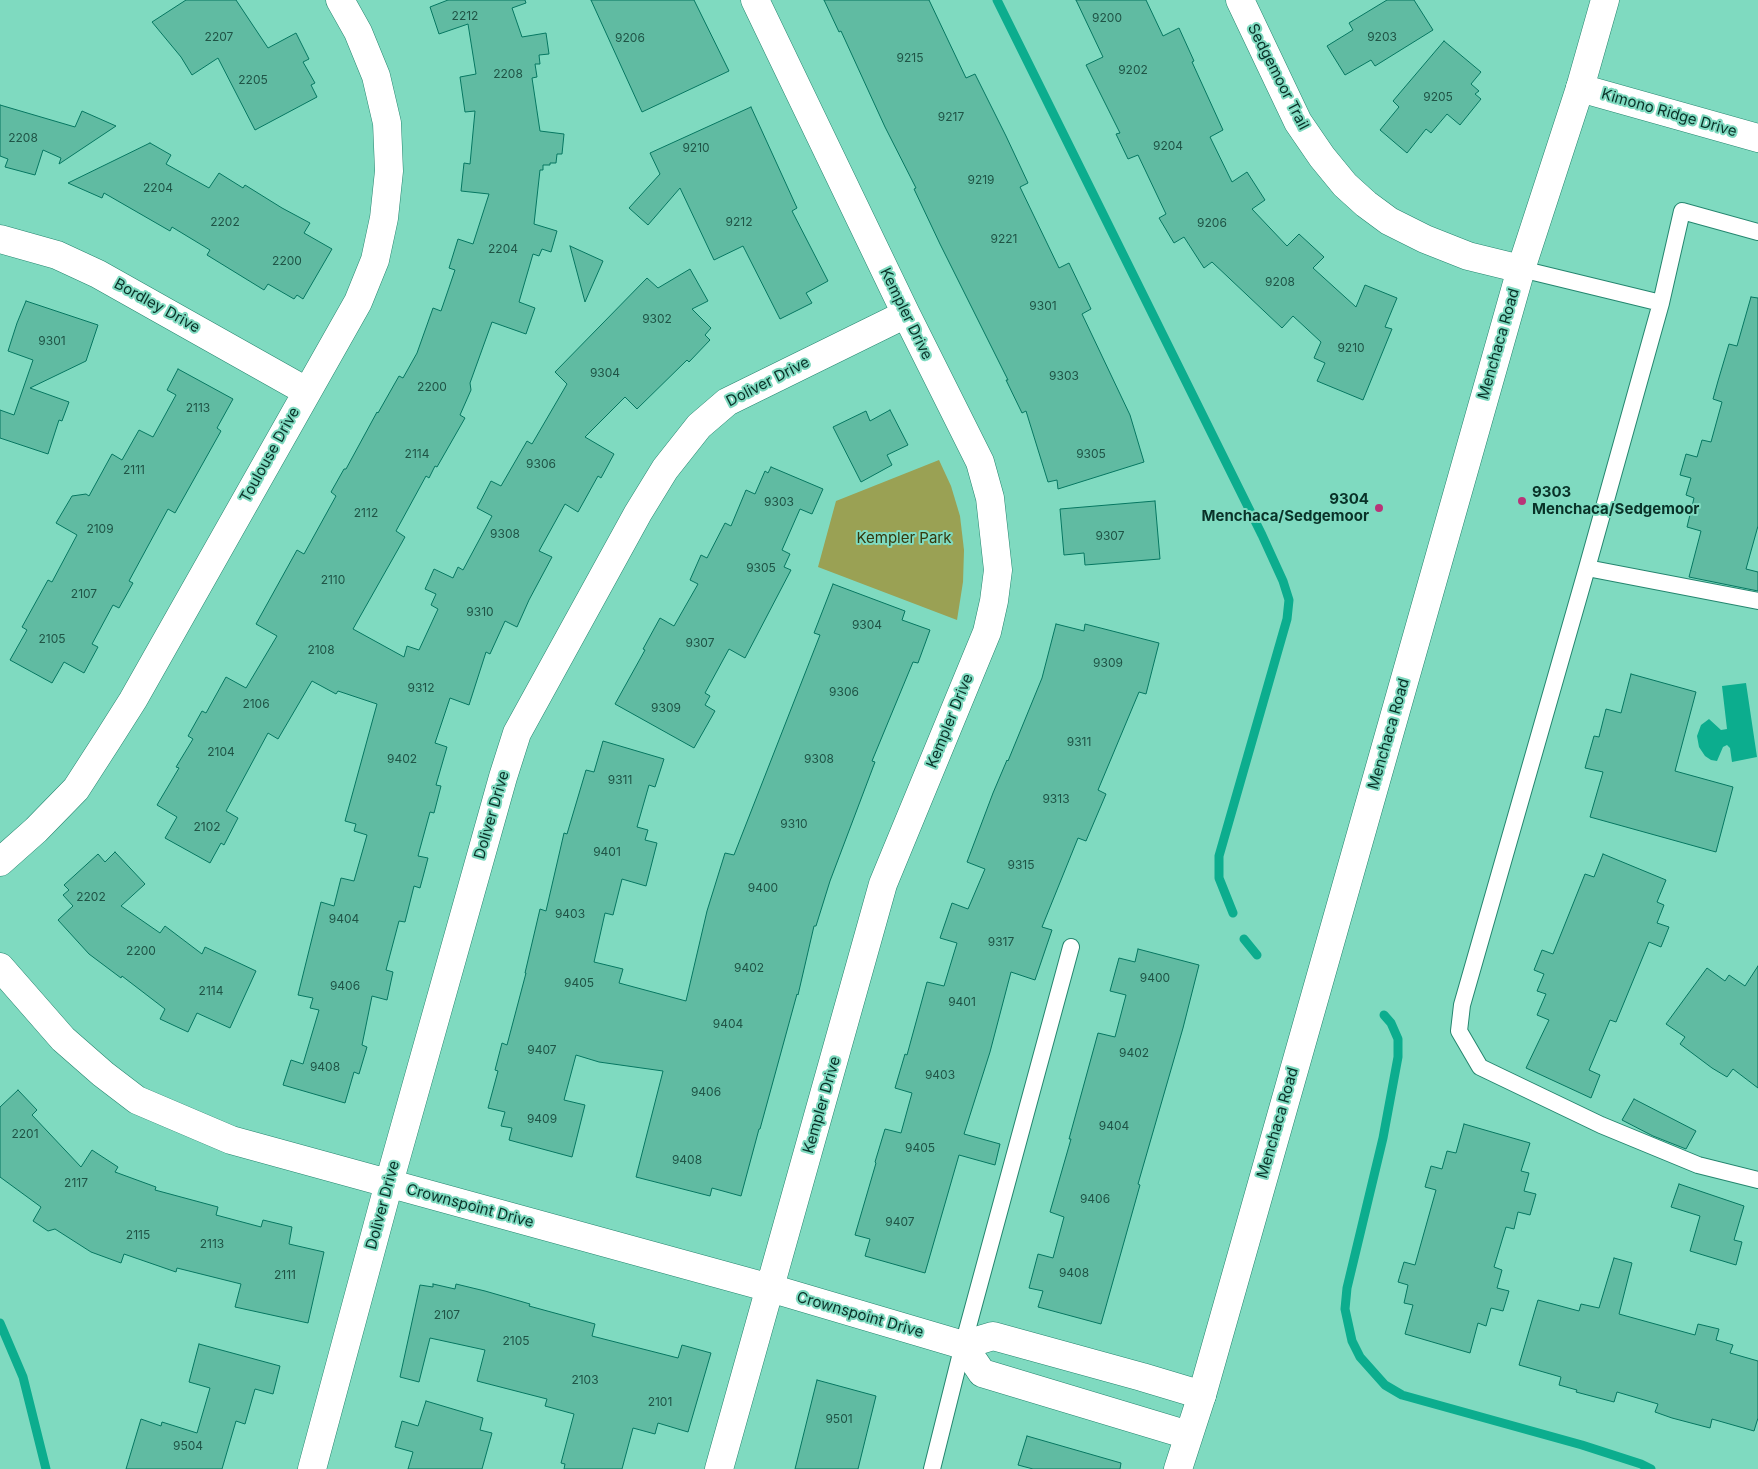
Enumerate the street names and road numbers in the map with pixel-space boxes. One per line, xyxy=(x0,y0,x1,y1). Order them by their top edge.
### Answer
street label: Sedgemoor Trail xyxy=(1243,21,1313,133)
street label: Kimono Ridge Drive xyxy=(1599,85,1739,141)
street label: Kempler Drive xyxy=(876,265,936,363)
street label: Bordley Drive xyxy=(111,275,203,337)
street label: Menchaca Road xyxy=(1475,286,1523,402)
street label: Doliver Drive xyxy=(723,353,813,411)
street label: Toulouse Drive xyxy=(236,404,304,506)
street label: Kempler Drive xyxy=(923,671,977,771)
street label: Menchaca Road xyxy=(1365,676,1413,792)
street label: Doliver Drive xyxy=(471,769,513,861)
street label: Kempler Drive xyxy=(800,1054,844,1156)
street label: Menchaca Road xyxy=(1254,1065,1302,1181)
street label: Doliver Drive xyxy=(363,1159,403,1251)
street label: Crownspoint Drive xyxy=(404,1180,536,1232)
street label: Crownspoint Drive xyxy=(794,1288,926,1342)

